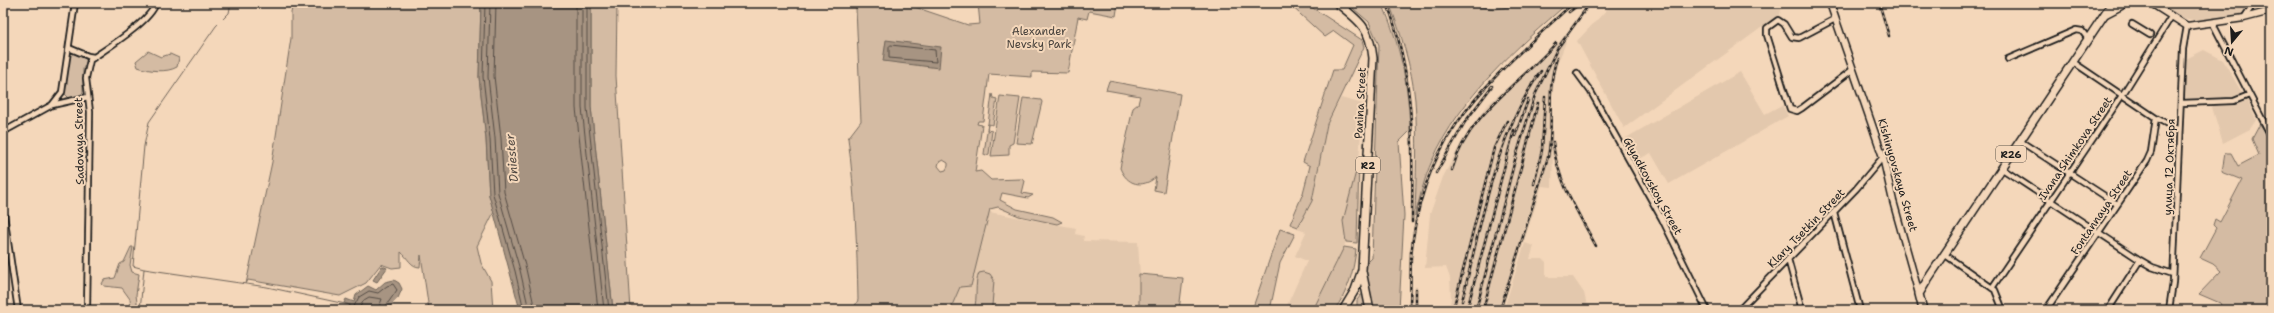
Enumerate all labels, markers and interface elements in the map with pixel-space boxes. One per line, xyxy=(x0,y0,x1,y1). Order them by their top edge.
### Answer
north arrow xyxy=(2212,22,2252,62)
park label: Alexander Nevsky Park xyxy=(1006,24,1072,52)
text: N xyxy=(2222,42,2236,60)
street label: Panina Street xyxy=(1351,67,1370,139)
street label: Ivana Shimkova Street xyxy=(2035,94,2116,203)
street label: Sadovaya Street xyxy=(71,97,88,185)
street label: Kishinyovskaya Street xyxy=(1874,117,1921,234)
street label: улица 12 Октября xyxy=(2160,118,2179,216)
water label: Dniester xyxy=(502,133,522,183)
street label: Glyadkovskoy Street xyxy=(1619,135,1686,238)
road number: R26 xyxy=(1996,146,2026,162)
road number: R2 xyxy=(1356,157,1380,173)
street label: Fontannaya Street xyxy=(2067,167,2136,258)
street label: Klary Tsetkin Street xyxy=(1764,185,1848,271)

